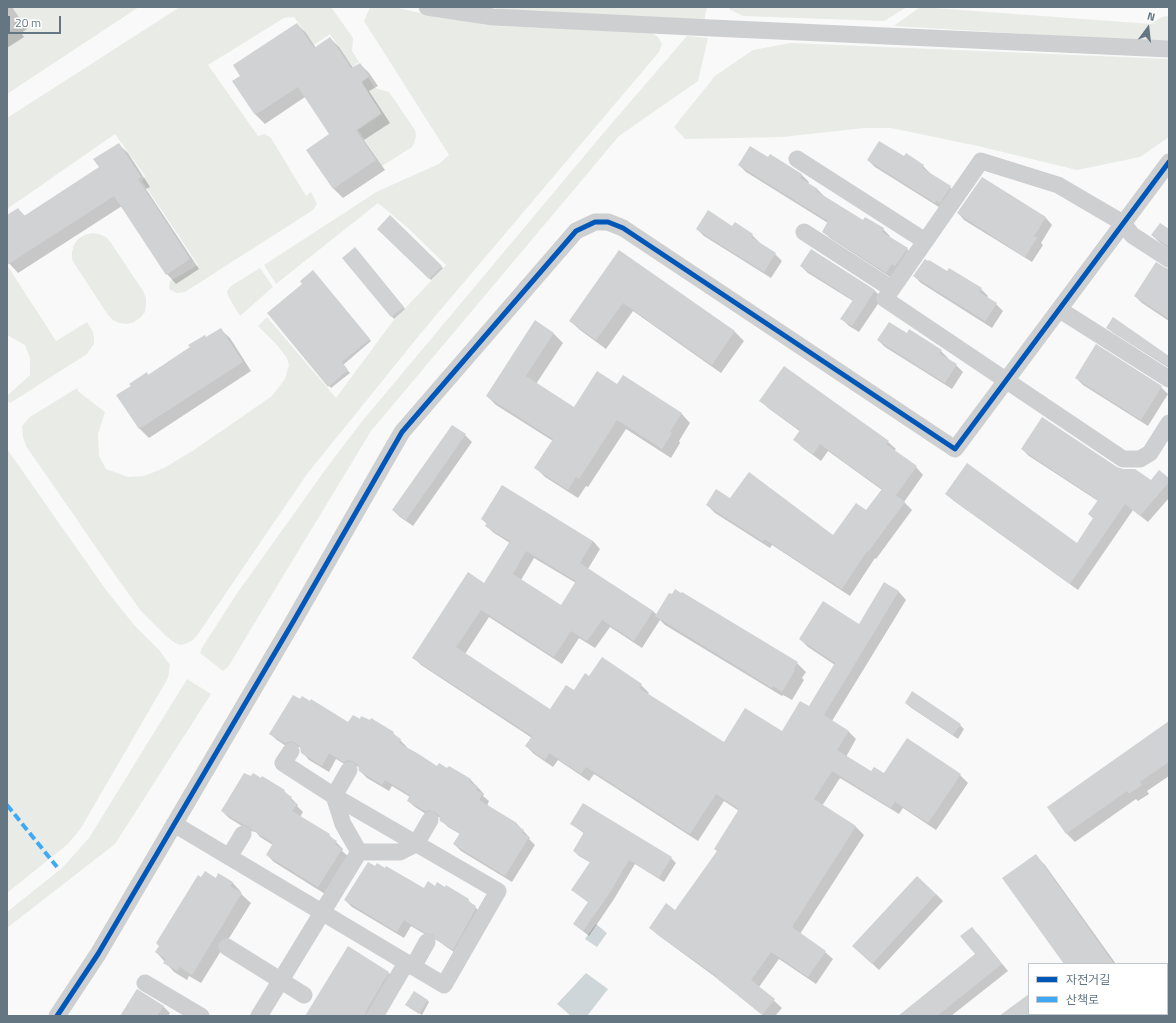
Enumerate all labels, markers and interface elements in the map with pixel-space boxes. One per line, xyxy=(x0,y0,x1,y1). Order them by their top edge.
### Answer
scale bar xyxy=(10,8,63,34)
north arrow xyxy=(1128,8,1168,48)
text: N xyxy=(1145,8,1157,25)
text: 20 m xyxy=(15,13,41,32)
legend xyxy=(1028,963,1168,1015)
text: 자전거길 xyxy=(1066,970,1110,989)
text: 산책로 xyxy=(1066,990,1099,1009)

